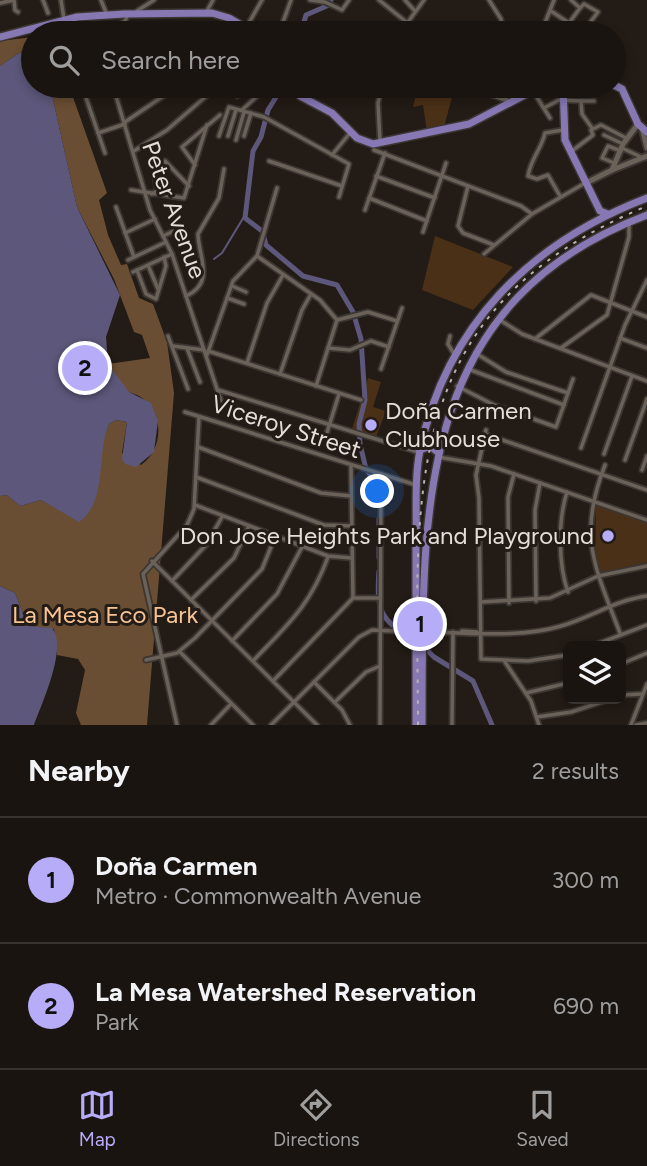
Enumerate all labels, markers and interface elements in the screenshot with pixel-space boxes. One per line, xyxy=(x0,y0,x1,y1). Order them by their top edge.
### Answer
search box xyxy=(21,21,626,98)
icon: search xyxy=(45,41,83,79)
text: Search here xyxy=(101,44,240,76)
street label: Peter Avenue xyxy=(136,137,213,282)
pin: 2 xyxy=(62,342,108,394)
street label: Viceroy Street xyxy=(208,389,365,464)
place label: Doña Carmen Clubhouse xyxy=(385,396,532,453)
marker: Doña Carmen Clubhouse xyxy=(363,417,379,433)
your location xyxy=(360,474,394,508)
place label: Don Jose Heights Park and Playground xyxy=(180,521,594,550)
marker: Don Jose Heights Park and Playground xyxy=(600,528,616,544)
pin: 1 xyxy=(397,598,443,650)
park label: La Mesa Eco Park xyxy=(12,600,198,629)
map controls xyxy=(563,641,626,704)
button: layers xyxy=(563,641,626,704)
text: Nearby xyxy=(28,752,130,789)
text: 2 results xyxy=(532,757,619,785)
text: Doña Carmen xyxy=(95,850,258,882)
text: 1 xyxy=(46,866,56,894)
text: 300 m xyxy=(552,866,619,894)
text: Metro · Commonwealth Avenue xyxy=(95,882,421,910)
text: La Mesa Watershed Reservation xyxy=(95,976,476,1008)
text: 2 xyxy=(44,992,58,1020)
text: 690 m xyxy=(553,992,619,1020)
text: Park xyxy=(95,1008,139,1036)
tab: Map xyxy=(78,1086,116,1151)
tab: Directions xyxy=(273,1086,360,1151)
tab: Saved xyxy=(516,1086,569,1151)

